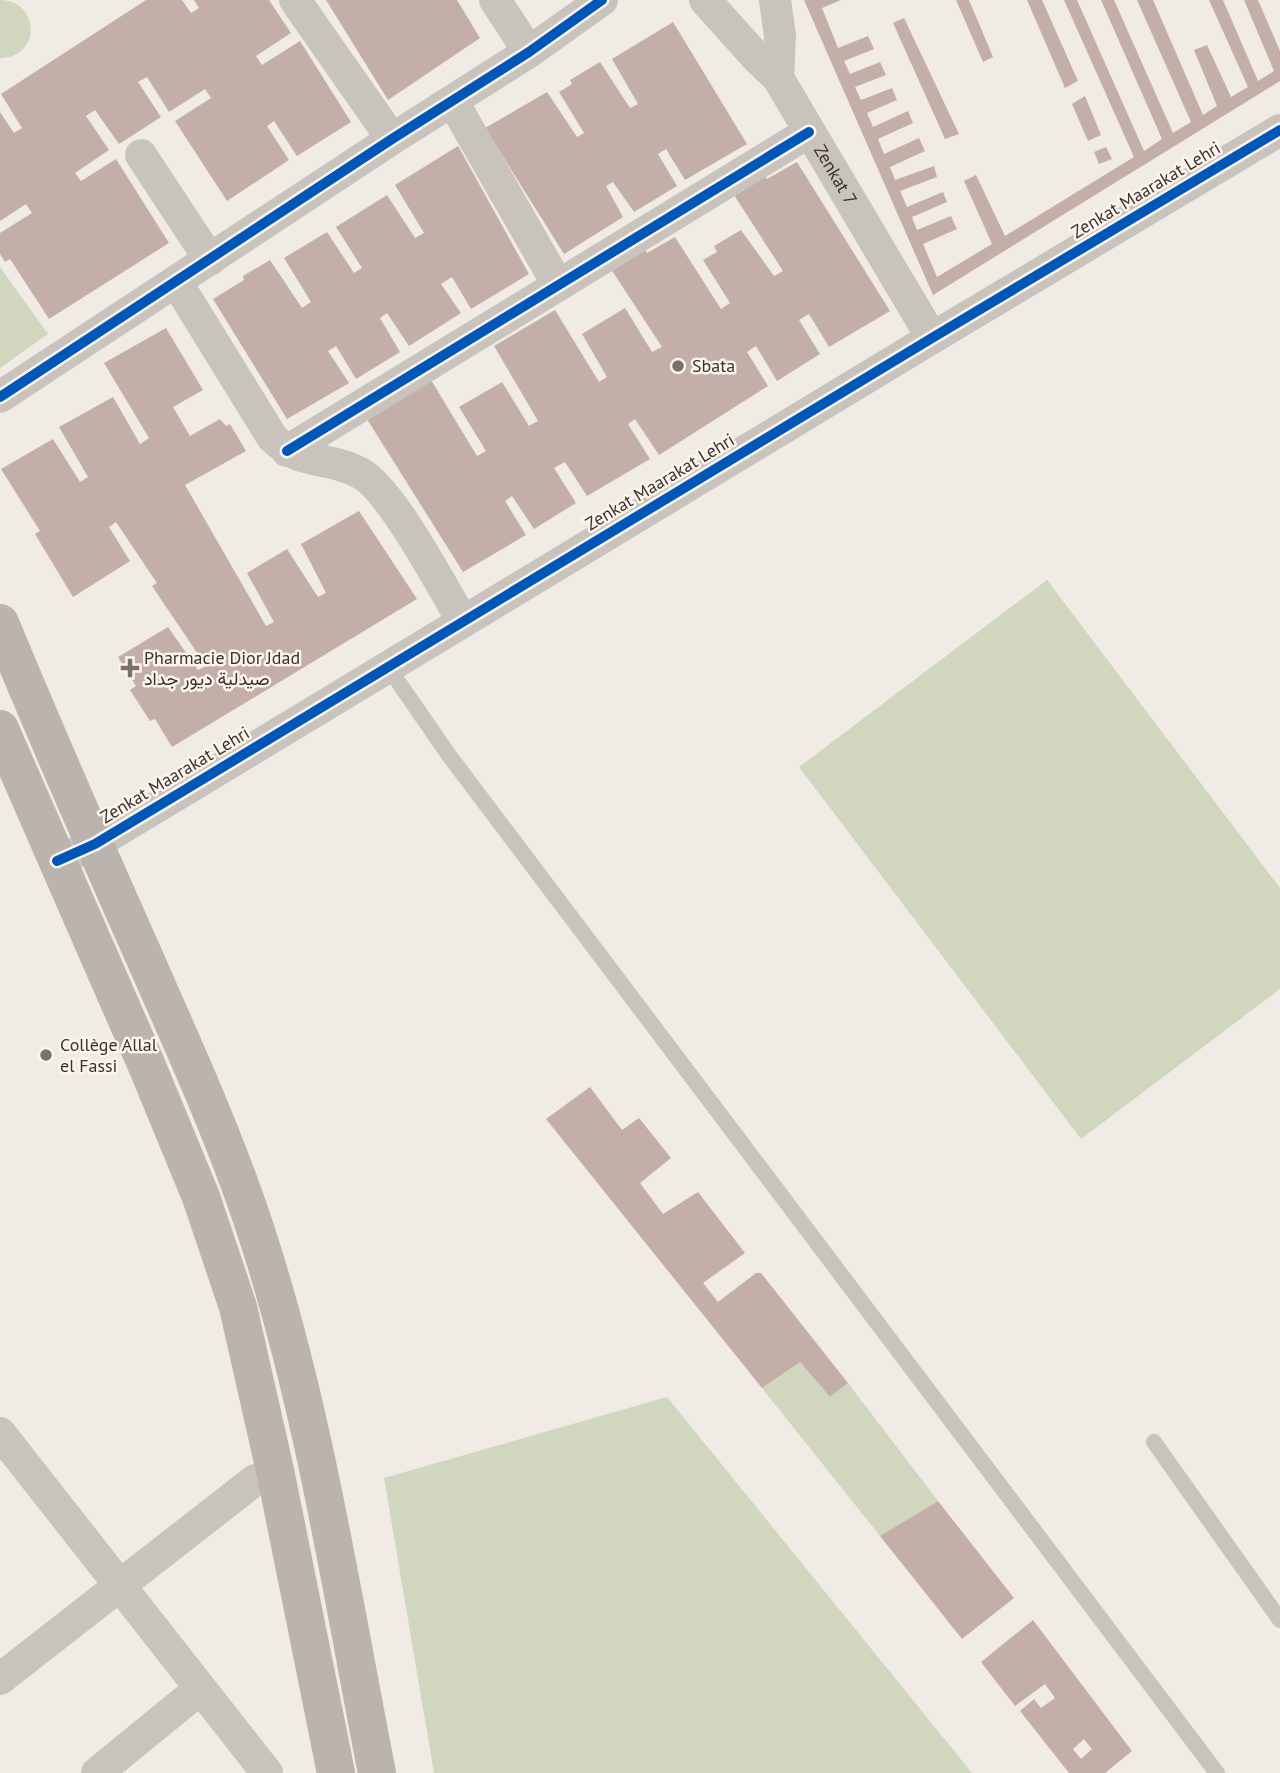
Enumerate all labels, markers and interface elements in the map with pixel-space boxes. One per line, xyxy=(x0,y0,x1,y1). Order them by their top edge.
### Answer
street label: Zenkat Maarakat Lehri xyxy=(1067,136,1225,243)
street label: Zenkat 7 xyxy=(809,140,863,209)
place label: Sbata xyxy=(692,354,735,377)
marker: Sbata xyxy=(670,358,686,374)
street label: Zenkat Maarakat Lehri xyxy=(581,428,739,535)
place label: Pharmacie Dior Jdad صيدلية ديور جداد xyxy=(144,646,300,690)
marker: Pharmacie Dior Jdad صيدلية ديور جداد xyxy=(122,660,138,676)
street label: Zenkat Maarakat Lehri xyxy=(96,721,254,828)
place label: Collège Allal el Fassi xyxy=(60,1033,158,1077)
marker: Collège Allal el Fassi xyxy=(38,1047,54,1063)

